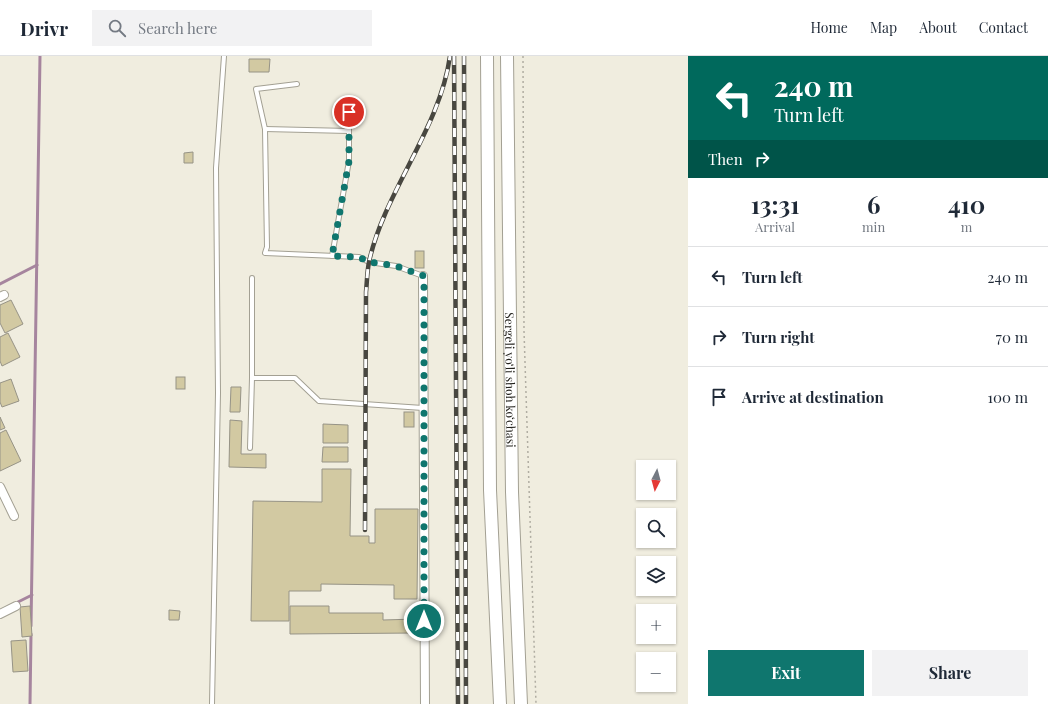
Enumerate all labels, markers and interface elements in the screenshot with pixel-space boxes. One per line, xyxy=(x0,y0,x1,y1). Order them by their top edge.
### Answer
search box xyxy=(92,10,372,46)
text: Drivr xyxy=(20,15,68,41)
icon: search xyxy=(106,17,128,39)
text: Search here xyxy=(138,18,217,38)
text: Home xyxy=(810,18,848,37)
text: Map xyxy=(870,18,897,37)
text: About xyxy=(919,18,957,37)
text: Contact xyxy=(979,18,1028,37)
text: 240 m xyxy=(774,67,853,104)
icon: left xyxy=(708,72,760,124)
pin xyxy=(332,95,366,129)
icon: arrive xyxy=(338,101,360,123)
text: Turn left xyxy=(774,103,844,127)
icon: right xyxy=(751,148,773,170)
text: Then xyxy=(708,149,743,169)
text: 13:31 xyxy=(751,188,799,220)
text: 6 xyxy=(867,188,880,220)
text: 410 xyxy=(948,188,985,220)
text: Arrival xyxy=(755,218,795,235)
text: min xyxy=(862,218,885,235)
text: m xyxy=(961,218,972,235)
icon: left xyxy=(708,266,730,288)
text: Turn left xyxy=(742,267,803,287)
text: 240 m xyxy=(987,267,1028,287)
street label: Sergeli yo‘li shoh ko‘chasi xyxy=(502,312,519,448)
icon: right xyxy=(708,326,730,348)
text: Turn right xyxy=(742,327,815,347)
text: 70 m xyxy=(996,327,1028,347)
icon: arrive xyxy=(708,386,730,408)
text: Arrive at destination xyxy=(742,387,884,407)
text: 100 m xyxy=(987,387,1028,407)
north arrow xyxy=(636,460,676,500)
map controls xyxy=(636,460,676,692)
button: search xyxy=(636,508,676,548)
button: layers xyxy=(636,556,676,596)
position arrow xyxy=(403,600,445,642)
button: + xyxy=(636,604,676,644)
button: Exit xyxy=(708,650,864,696)
button: Share xyxy=(872,650,1028,696)
button: − xyxy=(636,652,676,692)

